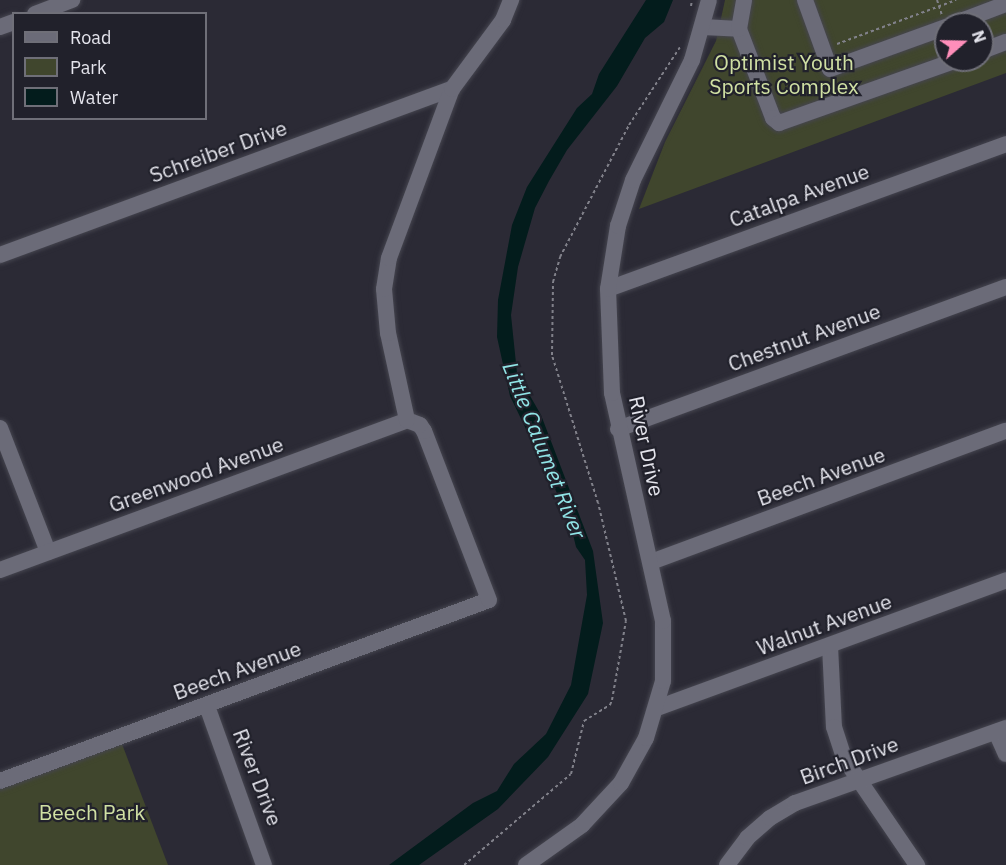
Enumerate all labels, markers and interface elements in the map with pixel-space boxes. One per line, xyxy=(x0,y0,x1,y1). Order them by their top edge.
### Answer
legend xyxy=(12,12,207,120)
north arrow xyxy=(934,12,994,72)
text: Road xyxy=(70,26,111,49)
text: N xyxy=(968,28,990,45)
park label: Optimist Youth Sports Complex xyxy=(709,49,859,99)
text: Park xyxy=(70,56,106,79)
text: Water xyxy=(70,86,118,109)
street label: Schreiber Drive xyxy=(146,115,290,187)
street label: Catalpa Avenue xyxy=(726,158,872,232)
street label: Chestnut Avenue xyxy=(724,298,884,376)
water label: Little Calumet River xyxy=(498,358,592,542)
street label: River Drive xyxy=(624,394,670,498)
street label: Greenwood Avenue xyxy=(105,431,287,517)
street label: Beech Avenue xyxy=(754,441,888,511)
street label: Walnut Avenue xyxy=(753,588,895,660)
street label: Beech Avenue xyxy=(170,635,304,705)
street label: River Drive xyxy=(228,725,288,829)
street label: Birch Drive xyxy=(796,731,902,789)
park label: Beech Park xyxy=(39,799,145,825)

